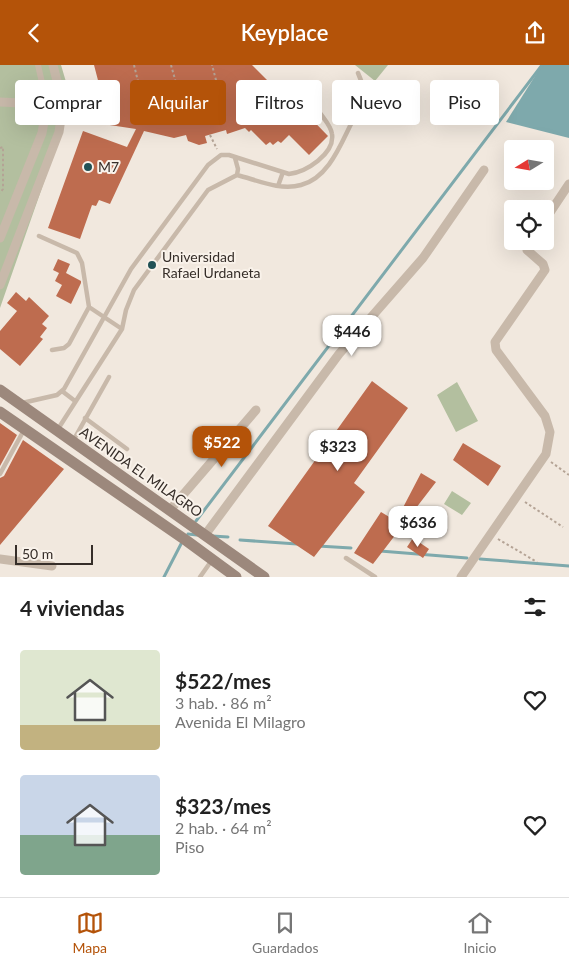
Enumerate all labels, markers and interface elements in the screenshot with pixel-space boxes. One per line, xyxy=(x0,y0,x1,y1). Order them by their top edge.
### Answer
icon: back xyxy=(20,19,48,47)
text: Keyplace xyxy=(241,19,328,46)
icon: share xyxy=(521,19,549,47)
chip: Comprar xyxy=(15,80,120,125)
chip: Alquilar xyxy=(130,80,226,125)
chip: Filtros xyxy=(236,80,322,125)
chip: Nuevo xyxy=(332,80,420,125)
chip: Piso xyxy=(430,80,499,125)
north arrow xyxy=(504,140,554,190)
map controls xyxy=(504,140,554,250)
place label: M7 xyxy=(98,158,119,175)
marker: M7 xyxy=(82,161,94,173)
button: locate xyxy=(504,200,554,250)
place label: Universidad Rafael Urdaneta xyxy=(162,248,261,281)
marker: Universidad Rafael Urdaneta xyxy=(146,259,158,271)
pin: $446 xyxy=(322,315,382,357)
text: $446 xyxy=(333,321,371,340)
street label: AVENIDA EL MILAGRO xyxy=(77,423,206,520)
pin: $522 xyxy=(192,425,252,468)
pin: $323 xyxy=(308,429,368,472)
text: $522 xyxy=(203,432,241,451)
text: $323 xyxy=(319,436,357,455)
pin: $636 xyxy=(388,505,448,548)
text: $636 xyxy=(399,512,437,531)
scale bar xyxy=(15,542,92,565)
text: 50 m xyxy=(22,545,53,562)
icon: filters xyxy=(521,593,549,621)
text: 4 viviendas xyxy=(20,595,125,620)
text: $522/mes xyxy=(175,668,271,693)
icon: home xyxy=(60,670,120,730)
icon: heart xyxy=(521,686,549,714)
text: 3 hab. · 86 m² xyxy=(175,693,272,712)
text: Avenida El Milagro xyxy=(175,712,306,731)
text: $323/mes xyxy=(175,793,271,818)
icon: home xyxy=(60,795,120,855)
icon: heart xyxy=(521,811,549,839)
text: 2 hab. · 64 m² xyxy=(175,818,272,837)
text: Piso xyxy=(175,837,204,856)
tab: Mapa xyxy=(73,909,107,956)
tab: Guardados xyxy=(252,909,318,956)
tab: Inicio xyxy=(463,909,496,956)

